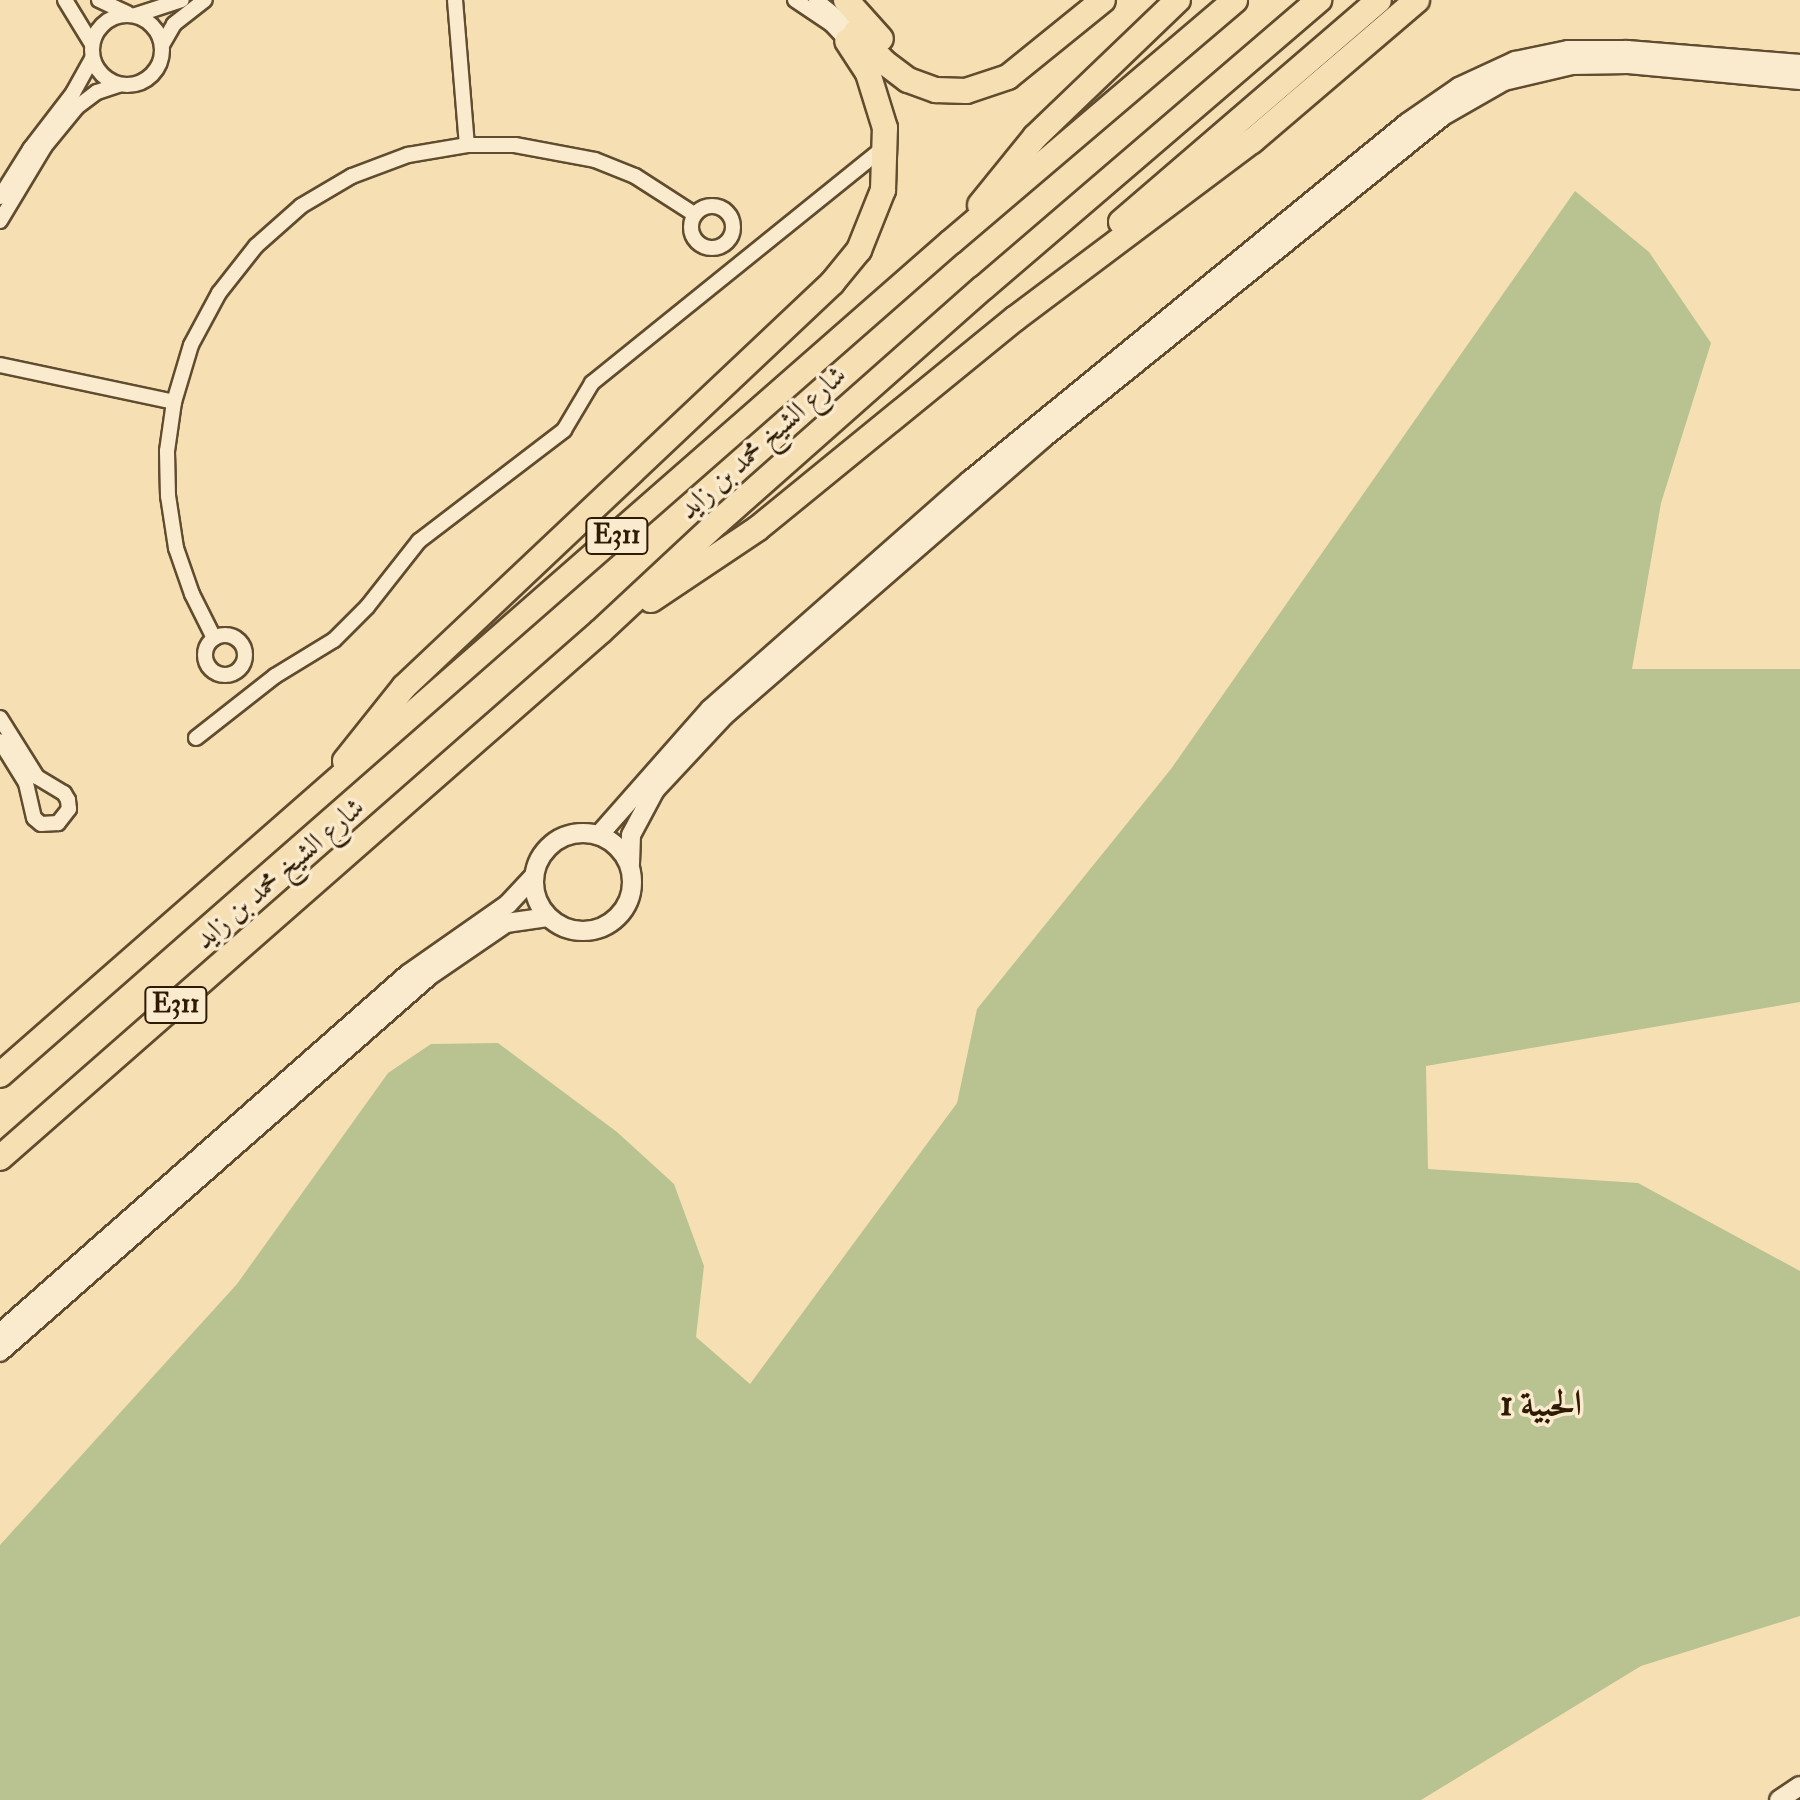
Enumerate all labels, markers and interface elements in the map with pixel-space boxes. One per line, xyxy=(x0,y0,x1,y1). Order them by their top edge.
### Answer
street label: شارع الشيخ محمد بن زايد xyxy=(672,359,854,527)
road number: E311 xyxy=(585,514,649,558)
street label: شارع الشيخ محمد بن زايد xyxy=(188,791,372,957)
road number: E311 xyxy=(144,983,208,1027)
district label: الحبية 1 xyxy=(1500,1382,1582,1426)

